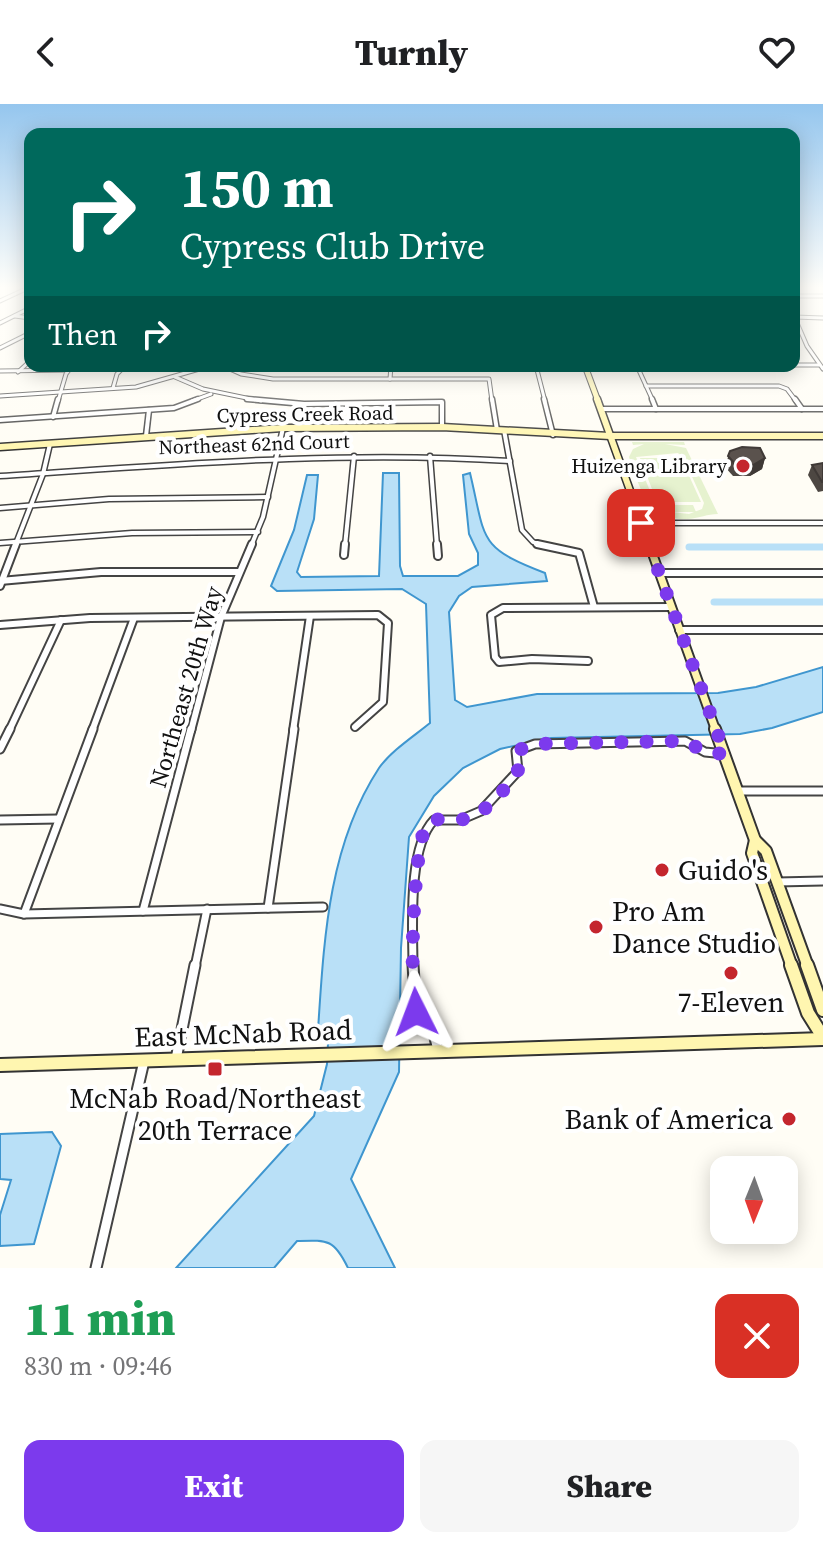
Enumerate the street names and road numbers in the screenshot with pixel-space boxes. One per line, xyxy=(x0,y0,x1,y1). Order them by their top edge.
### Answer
street label: Cypress Creek Road xyxy=(216,398,394,430)
street label: Northeast 62nd Court xyxy=(158,427,351,461)
street label: Northeast 20th Way xyxy=(141,582,230,791)
street label: East McNab Road xyxy=(133,1010,353,1056)

